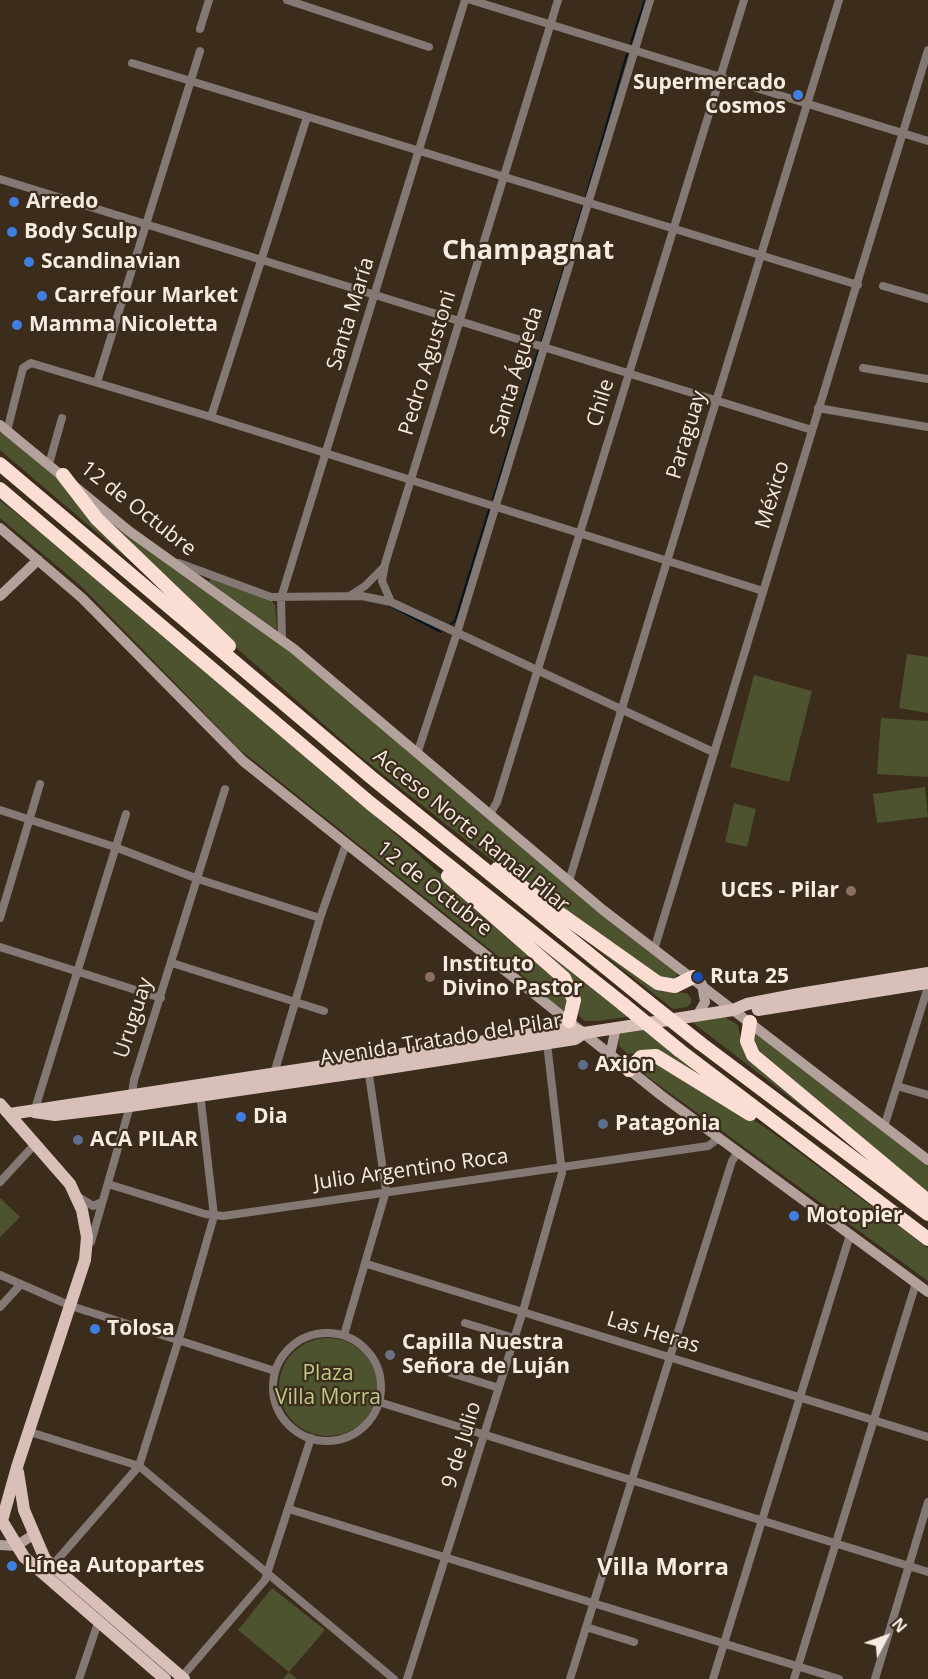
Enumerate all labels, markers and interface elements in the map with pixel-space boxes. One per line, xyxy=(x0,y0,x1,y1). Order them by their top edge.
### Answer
place label: Supermercado Cosmos xyxy=(633,70,786,120)
marker: Supermercado Cosmos xyxy=(791,88,805,102)
place label: Arredo xyxy=(26,189,98,215)
marker: Arredo xyxy=(7,195,21,209)
place label: Body Sculp xyxy=(24,219,138,245)
marker: Body Sculp xyxy=(5,225,19,239)
district label: Champagnat xyxy=(442,235,614,267)
place label: Scandinavian xyxy=(41,249,181,275)
street label: Santa María xyxy=(322,254,380,374)
marker: Scandinavian xyxy=(22,255,36,269)
place label: Carrefour Market xyxy=(54,283,238,309)
street label: Pedro Agustoni xyxy=(394,288,462,438)
marker: Carrefour Market xyxy=(35,289,49,303)
street label: Santa Águeda xyxy=(485,304,549,440)
place label: Mamma Nicoletta xyxy=(29,312,218,338)
marker: Mamma Nicoletta xyxy=(10,318,24,332)
street label: Chile xyxy=(582,376,620,430)
street label: Paraguay xyxy=(662,388,712,482)
street label: 12 de Octubre xyxy=(75,456,201,562)
street label: México xyxy=(751,458,795,532)
street label: Acceso Norte Ramal Pilar xyxy=(368,744,574,918)
street label: 12 de Octubre xyxy=(371,836,497,942)
place label: UCES - Pilar xyxy=(721,878,839,904)
marker: UCES - Pilar xyxy=(844,884,858,898)
place label: Instituto Divino Pastor xyxy=(442,952,583,1002)
place label: Ruta 25 xyxy=(710,964,789,990)
marker: Instituto Divino Pastor xyxy=(423,970,437,984)
marker: Ruta 25 xyxy=(691,970,705,984)
street label: Uruguay xyxy=(109,975,159,1061)
street label: Avenida Tratado del Pilar xyxy=(318,1008,564,1072)
place label: Axion xyxy=(595,1052,655,1078)
marker: Axion xyxy=(576,1058,590,1072)
place label: Dia xyxy=(253,1104,288,1130)
marker: Dia xyxy=(234,1110,248,1124)
place label: Patagonia xyxy=(615,1111,720,1137)
marker: Patagonia xyxy=(596,1117,610,1131)
place label: ACA PILAR xyxy=(90,1127,198,1153)
marker: ACA PILAR xyxy=(71,1133,85,1147)
street label: Julio Argentino Roca xyxy=(312,1144,510,1196)
place label: Motopier xyxy=(806,1203,903,1229)
marker: Motopier xyxy=(787,1209,801,1223)
street label: Las Heras xyxy=(604,1307,702,1359)
place label: Tolosa xyxy=(107,1316,175,1342)
marker: Tolosa xyxy=(88,1322,102,1336)
place label: Capilla Nuestra Señora de Luján xyxy=(402,1330,570,1380)
marker: Capilla Nuestra Señora de Luján xyxy=(383,1348,397,1362)
park label: Plaza Villa Morra xyxy=(275,1361,381,1411)
street label: 9 de Julio xyxy=(437,1399,487,1491)
place label: Línea Autopartes xyxy=(24,1553,204,1579)
district label: Villa Morra xyxy=(597,1554,729,1582)
marker: Línea Autopartes xyxy=(5,1559,19,1573)
north arrow xyxy=(856,1607,916,1667)
text: N xyxy=(887,1613,912,1637)

